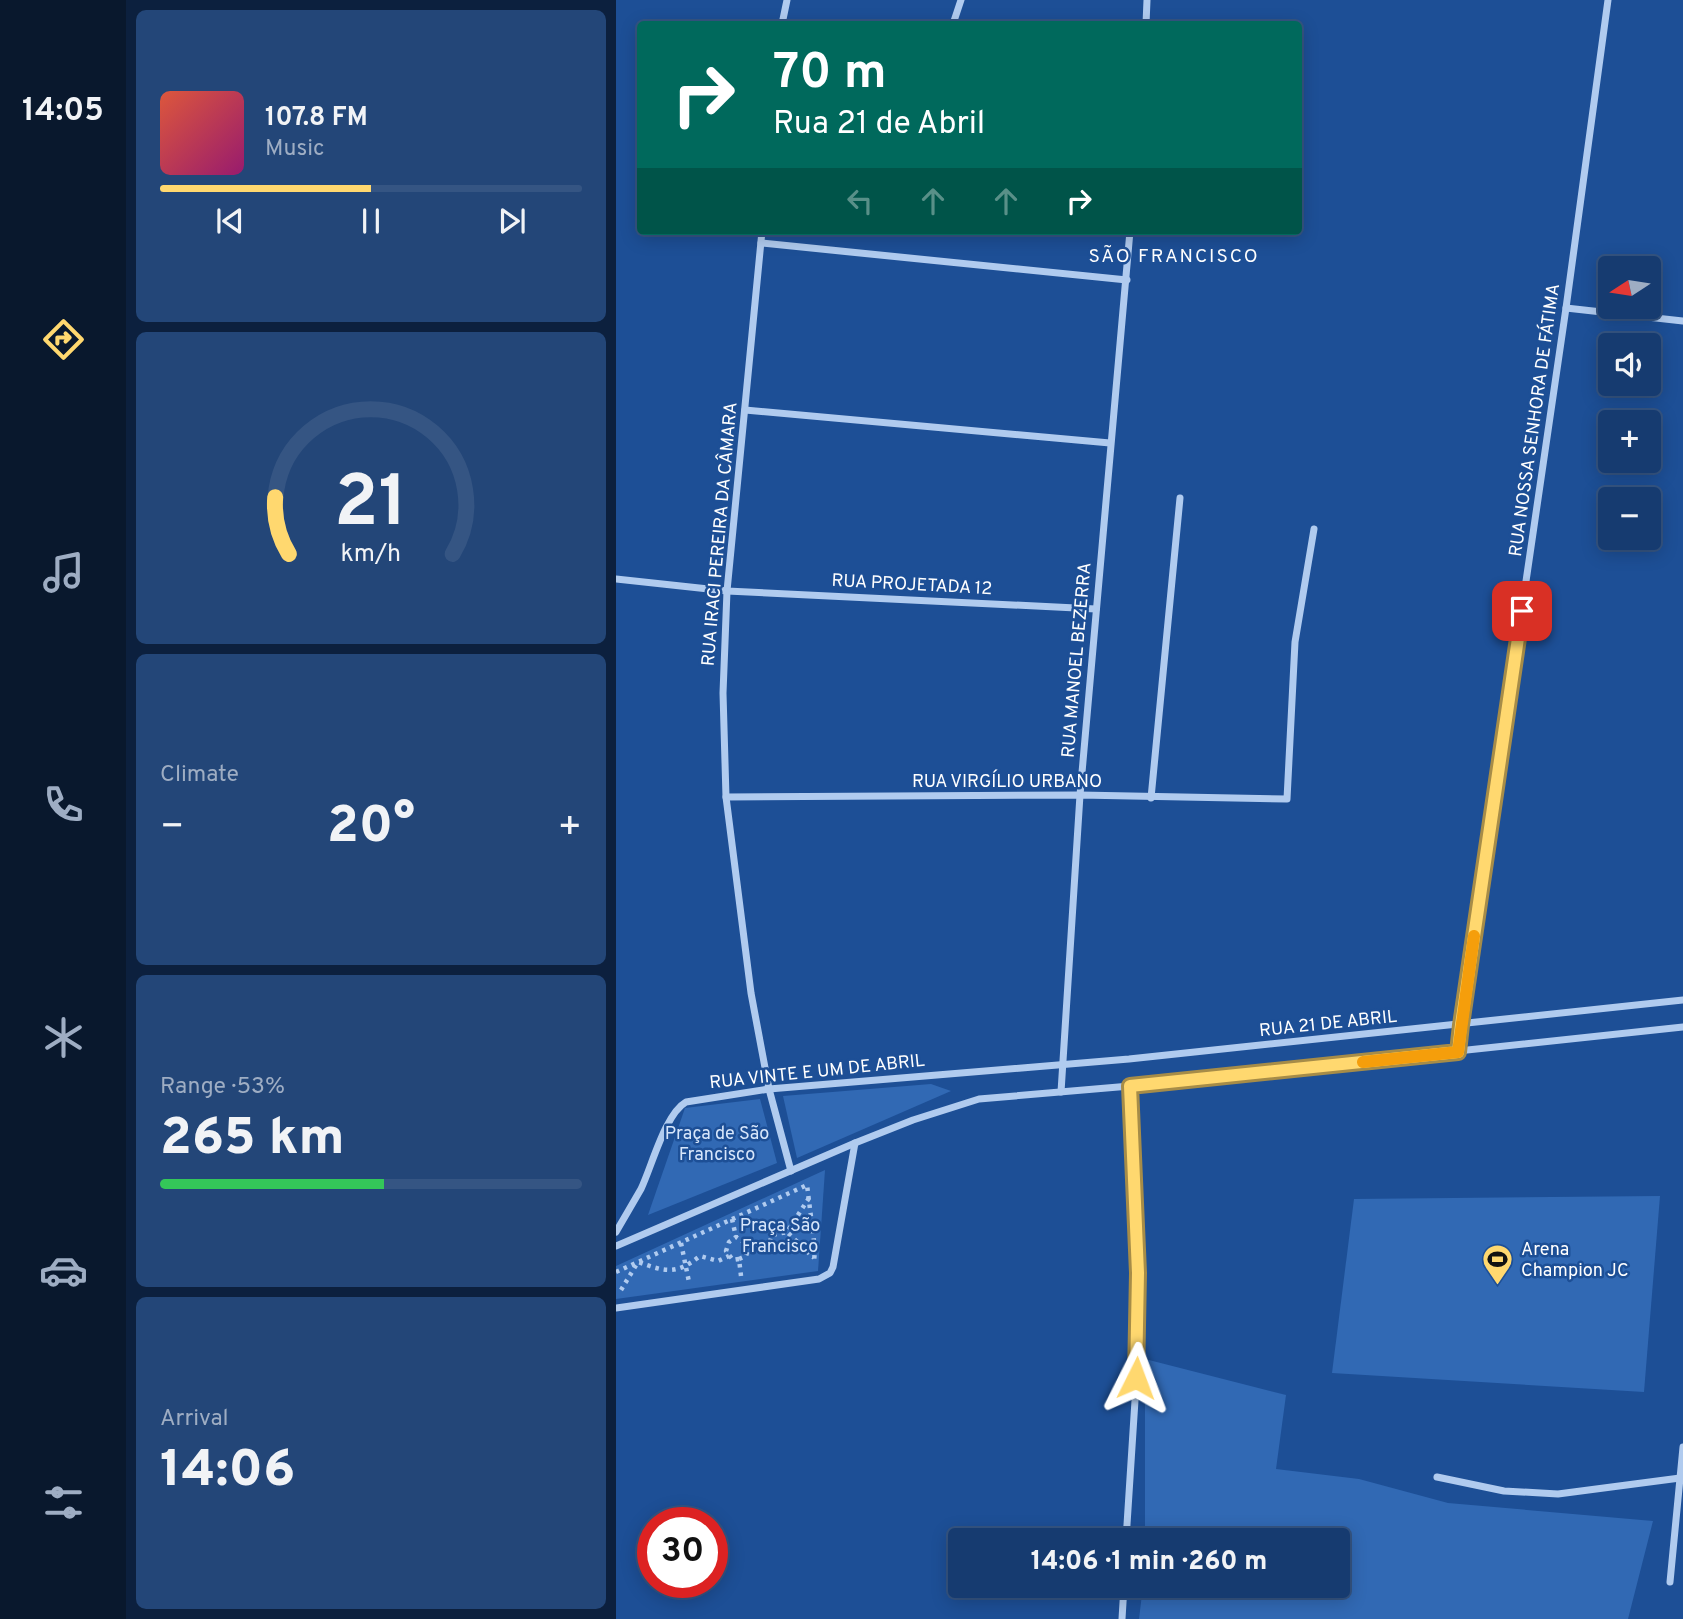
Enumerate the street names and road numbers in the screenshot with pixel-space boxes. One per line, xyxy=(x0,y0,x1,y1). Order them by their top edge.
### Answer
street label: RUA NOSSA SENHORA DE FÁTIMA xyxy=(1503,282,1566,558)
street label: RUA IRACI PEREIRA DA CÂMARA xyxy=(695,401,743,667)
street label: RUA MANOEL BEZERRA xyxy=(1057,561,1097,759)
street label: RUA PROJETADA 12 xyxy=(831,570,993,601)
street label: RUA VIRGÍLIO URBANO xyxy=(912,769,1102,794)
street label: RUA 21 DE ABRIL xyxy=(1258,1006,1398,1043)
street label: RUA VINTE E UM DE ABRIL xyxy=(708,1050,926,1095)

